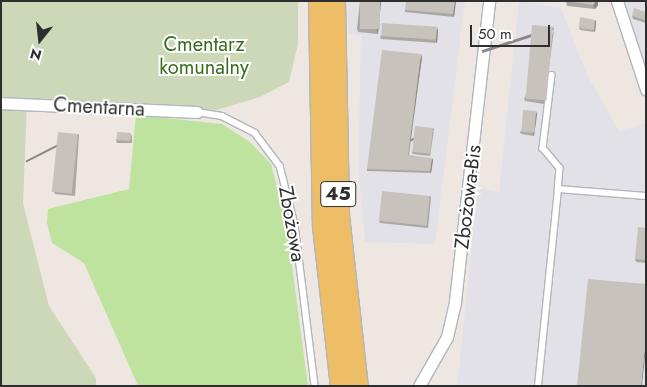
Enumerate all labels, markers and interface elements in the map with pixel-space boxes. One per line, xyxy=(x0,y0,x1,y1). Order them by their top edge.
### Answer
north arrow xyxy=(15,15,65,65)
scale bar xyxy=(472,15,552,47)
text: 50 m xyxy=(478,23,512,45)
park label: Cmentarz komunalny xyxy=(159,32,249,79)
text: N xyxy=(28,43,44,66)
street label: Cmentarna xyxy=(53,93,145,121)
street label: Zbożowa-Bis xyxy=(450,143,486,251)
road number: 45 xyxy=(319,178,357,210)
street label: Zbożowa xyxy=(274,184,310,264)

